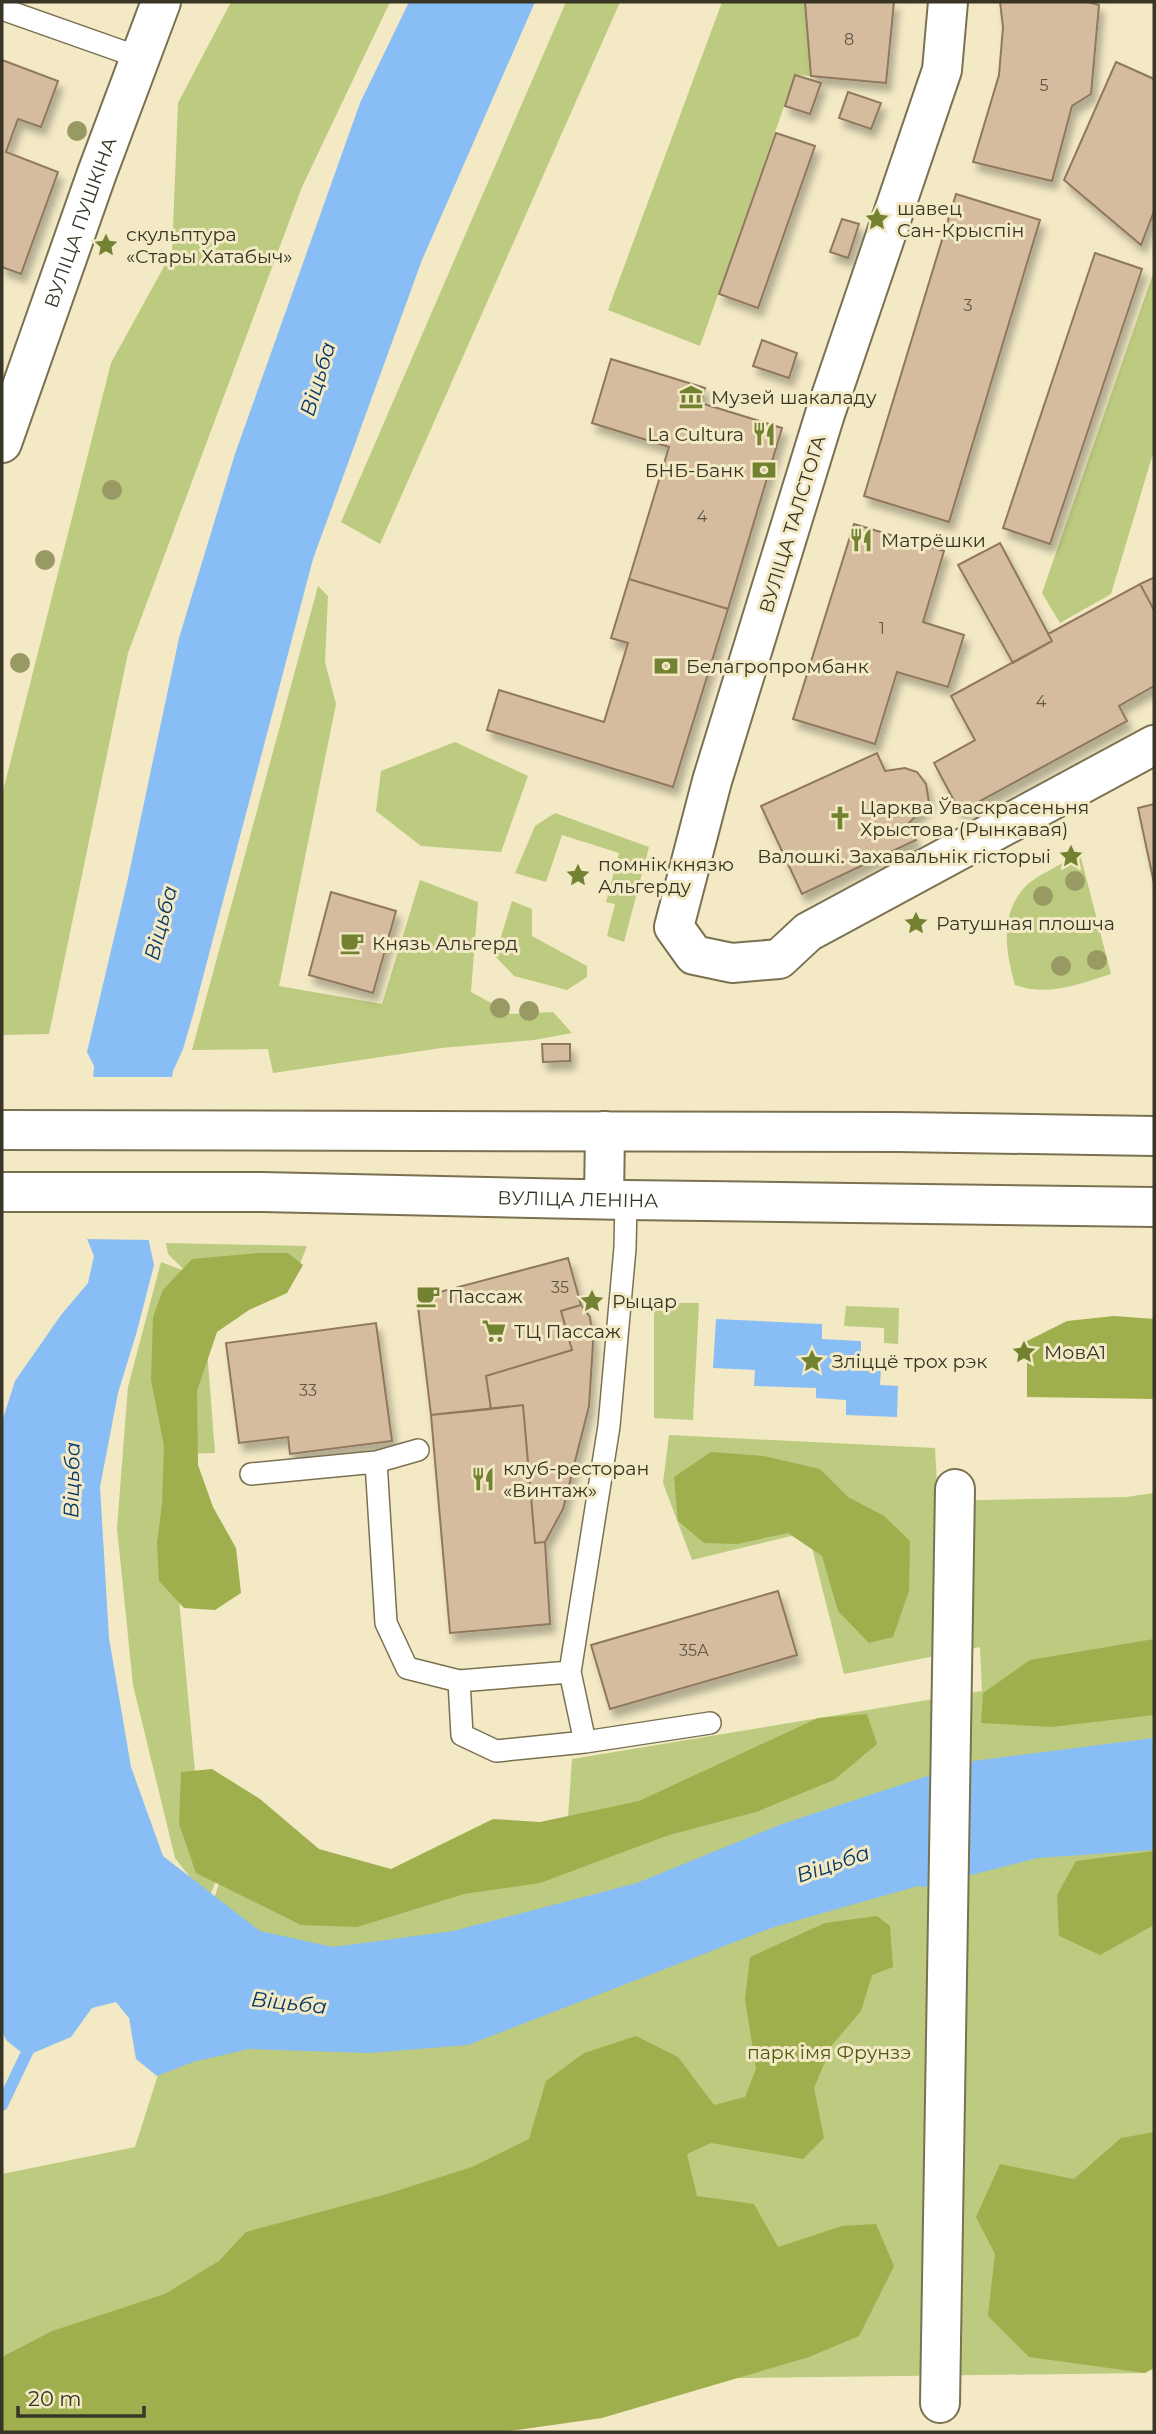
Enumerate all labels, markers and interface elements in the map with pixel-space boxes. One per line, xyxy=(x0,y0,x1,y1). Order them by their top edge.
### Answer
house number: 8 xyxy=(844,30,854,49)
house number: 5 xyxy=(1039,76,1049,95)
street label: ВУЛІЦА ПУШКІНА xyxy=(39,134,121,311)
place label: шавец Сан-Крыспін xyxy=(897,197,1024,242)
place icon: шавец Сан-Крыспін xyxy=(863,205,891,233)
place label: скульптура «Стары Хатабыч» xyxy=(126,223,292,268)
place icon: скульптура «Стары Хатабыч» xyxy=(92,231,120,259)
house number: 3 xyxy=(963,296,973,315)
water label: Віцьба xyxy=(294,339,341,419)
museum icon: Музей шакаладу xyxy=(677,383,705,411)
place label: Музей шакаладу xyxy=(711,386,877,409)
restaurant icon: La Cultura xyxy=(750,420,778,448)
place label: La Cultura xyxy=(647,423,744,446)
street label: ВУЛІЦА ТАЛСТОГА xyxy=(754,432,830,616)
bank icon: БНБ-Банк xyxy=(750,456,778,484)
place label: БНБ-Банк xyxy=(645,459,744,482)
house number: 4 xyxy=(697,507,708,526)
restaurant icon: Матрёшки xyxy=(847,526,875,554)
place label: Матрёшки xyxy=(881,529,986,552)
house number: 1 xyxy=(879,619,885,638)
bank icon: Белагропромбанк xyxy=(652,652,680,680)
place label: Белагропромбанк xyxy=(686,655,869,678)
house number: 4 xyxy=(1036,692,1047,711)
place label: Царква Ўваскрасеньня Хрыстова (Рынкавая) xyxy=(860,796,1089,841)
church icon: Царква Ўваскрасеньня Хрыстова (Рынкавая) xyxy=(826,804,854,832)
place icon: Валошкі. Захавальнік гісторыі xyxy=(1057,842,1085,870)
place label: Валошкі. Захавальнік гісторыі xyxy=(757,845,1051,868)
place label: помнік князю Альгерду xyxy=(598,853,734,898)
place icon: помнік князю Альгерду xyxy=(564,861,592,889)
water label: Віцьба xyxy=(139,883,182,963)
place icon: Ратушная плошча xyxy=(902,909,930,937)
place label: Ратушная плошча xyxy=(936,912,1115,935)
cafe icon: Князь Альгерд xyxy=(338,929,366,957)
place label: Князь Альгерд xyxy=(372,932,518,955)
street label: ВУЛІЦА ЛЕНІНА xyxy=(497,1186,658,1212)
house number: 35 xyxy=(551,1278,569,1297)
cafe icon: Пассаж xyxy=(414,1282,442,1310)
place label: Пассаж xyxy=(448,1285,523,1308)
place icon: Рыцар xyxy=(578,1287,606,1315)
place label: Рыцар xyxy=(612,1290,677,1313)
supermarket icon: ТЦ Пассаж xyxy=(480,1317,508,1345)
place label: ТЦ Пассаж xyxy=(514,1320,621,1343)
place icon: МовА1 xyxy=(1010,1338,1038,1366)
place label: МовА1 xyxy=(1044,1341,1106,1364)
place icon: Зліццё трох рэк xyxy=(798,1347,826,1375)
place label: Зліццё трох рэк xyxy=(832,1350,987,1373)
house number: 33 xyxy=(299,1381,317,1400)
water label: Віцьба xyxy=(58,1442,85,1518)
place label: клуб-ресторан «Винтаж» xyxy=(503,1457,649,1502)
restaurant icon: клуб-ресторан «Винтаж» xyxy=(469,1465,497,1493)
house number: 35А xyxy=(679,1641,709,1660)
water label: Віцьба xyxy=(793,1839,873,1888)
water label: Віцьба xyxy=(250,1986,328,2019)
park label: парк імя Фрунзэ xyxy=(747,2041,911,2064)
scale bar xyxy=(18,2374,144,2418)
text: 20 m xyxy=(28,2386,82,2411)

